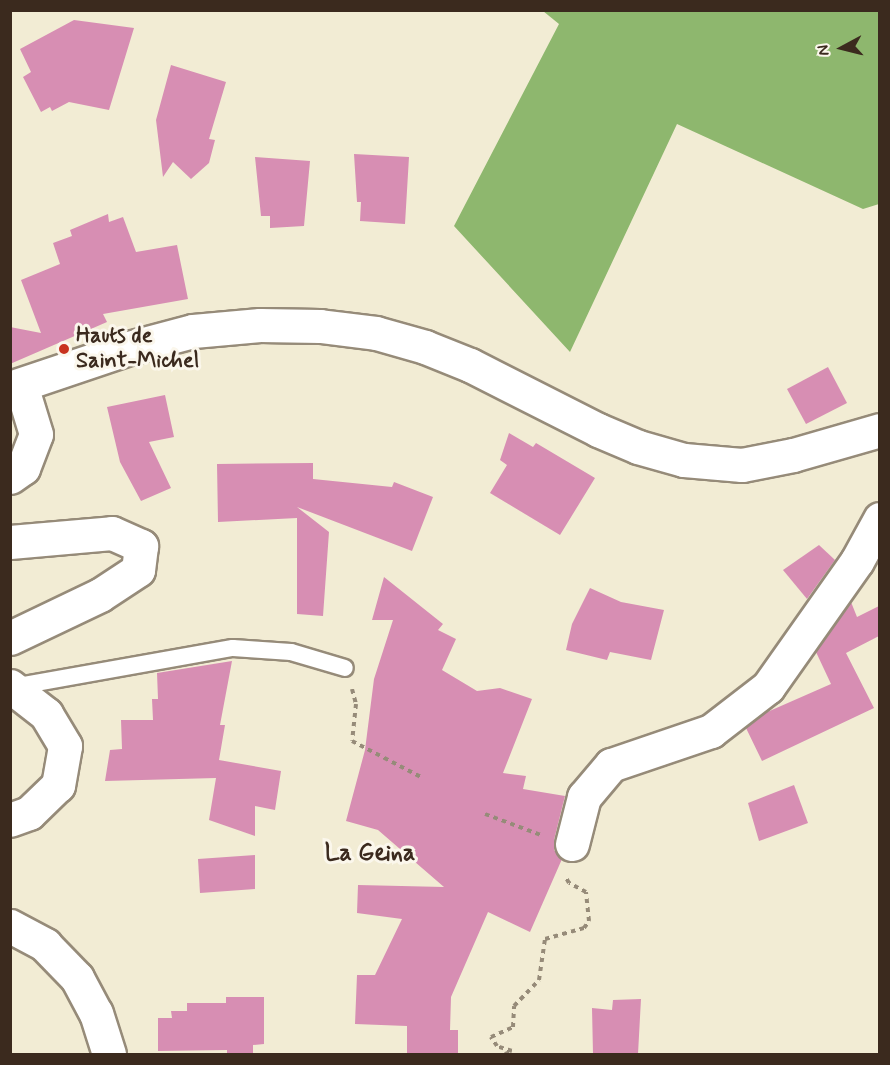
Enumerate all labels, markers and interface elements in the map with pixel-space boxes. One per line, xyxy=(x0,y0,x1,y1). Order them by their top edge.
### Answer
north arrow xyxy=(812,18,872,78)
text: N xyxy=(813,44,835,57)
place label: Hauts de Saint-Michel xyxy=(76,323,199,374)
marker: Hauts de Saint-Michel xyxy=(57,342,71,356)
district label: La Geina xyxy=(325,840,415,868)

